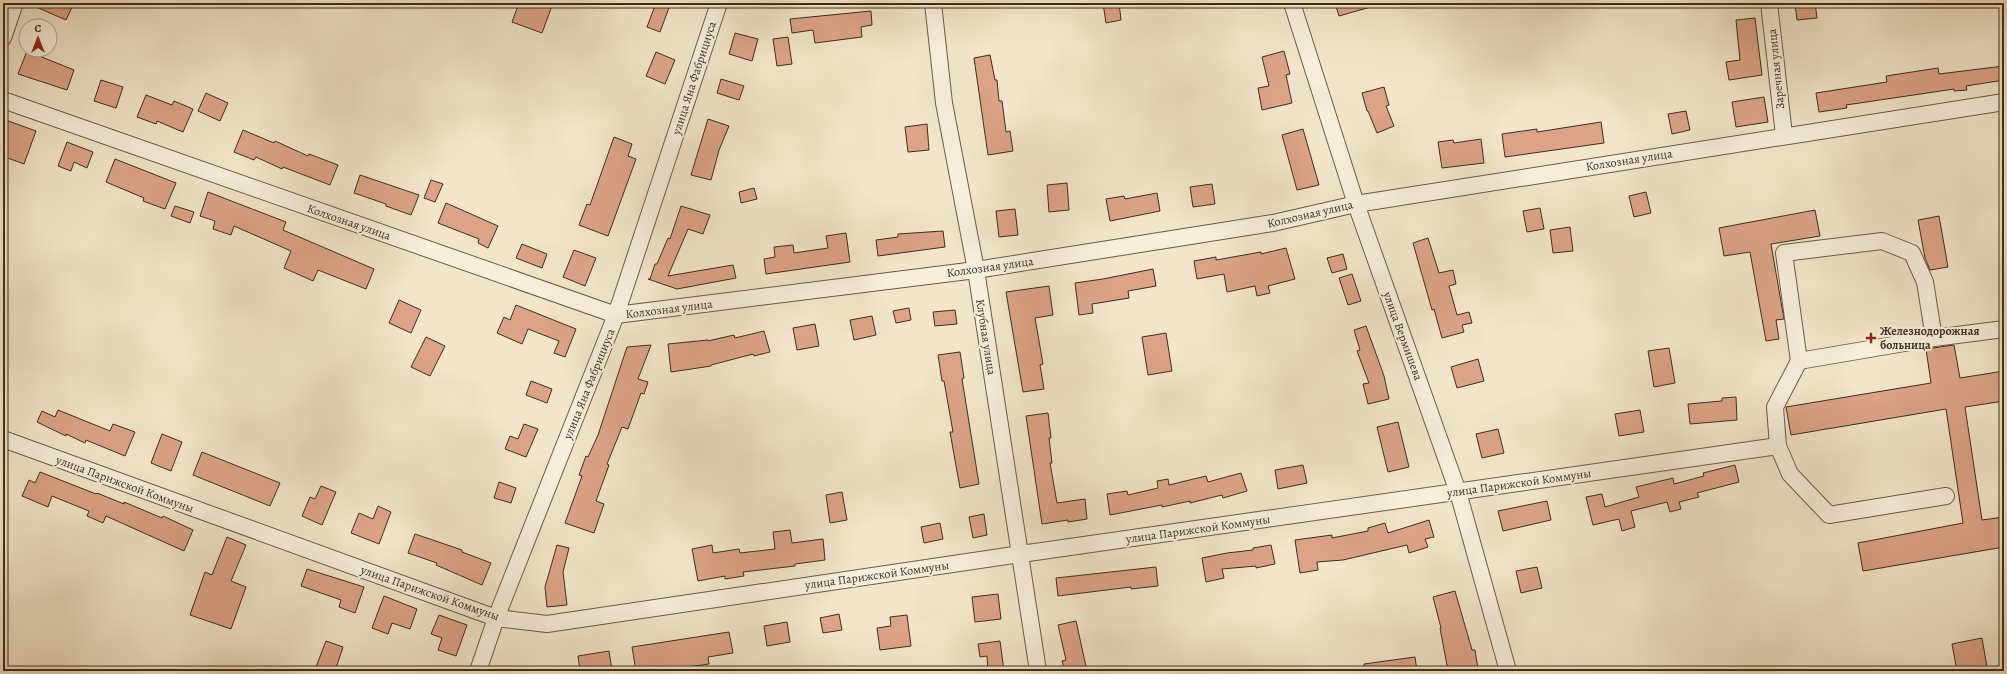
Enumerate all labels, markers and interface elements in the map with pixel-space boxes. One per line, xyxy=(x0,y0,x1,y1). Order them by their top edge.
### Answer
north arrow xyxy=(18,18,58,58)
street label: улица Яна Фабрициуса xyxy=(668,19,720,138)
text: С xyxy=(35,21,42,36)
street label: Заречная улица xyxy=(1764,28,1788,110)
street label: Колхозная улица xyxy=(1585,145,1674,175)
street label: Колхозная улица xyxy=(1266,196,1355,232)
street label: Колхозная улица xyxy=(305,200,393,244)
street label: Колхозная улица xyxy=(946,253,1035,281)
street label: улица Вермишева xyxy=(1379,288,1427,383)
street label: Колхозная улица xyxy=(625,296,714,322)
street label: Клубная улица xyxy=(972,298,1000,377)
place label: Железнодорожная больница xyxy=(1880,323,1979,353)
street label: улица Яна Фабрициуса xyxy=(559,326,619,443)
marker: Железнодорожная больница xyxy=(1865,332,1877,344)
street label: улица Парижской Коммуны xyxy=(53,451,196,516)
street label: улица Парижской Коммуны xyxy=(1445,465,1592,501)
street label: улица Парижской Коммуны xyxy=(1124,511,1271,547)
street label: улица Парижской Коммуны xyxy=(803,557,950,593)
street label: улица Парижской Коммуны xyxy=(358,561,501,624)

